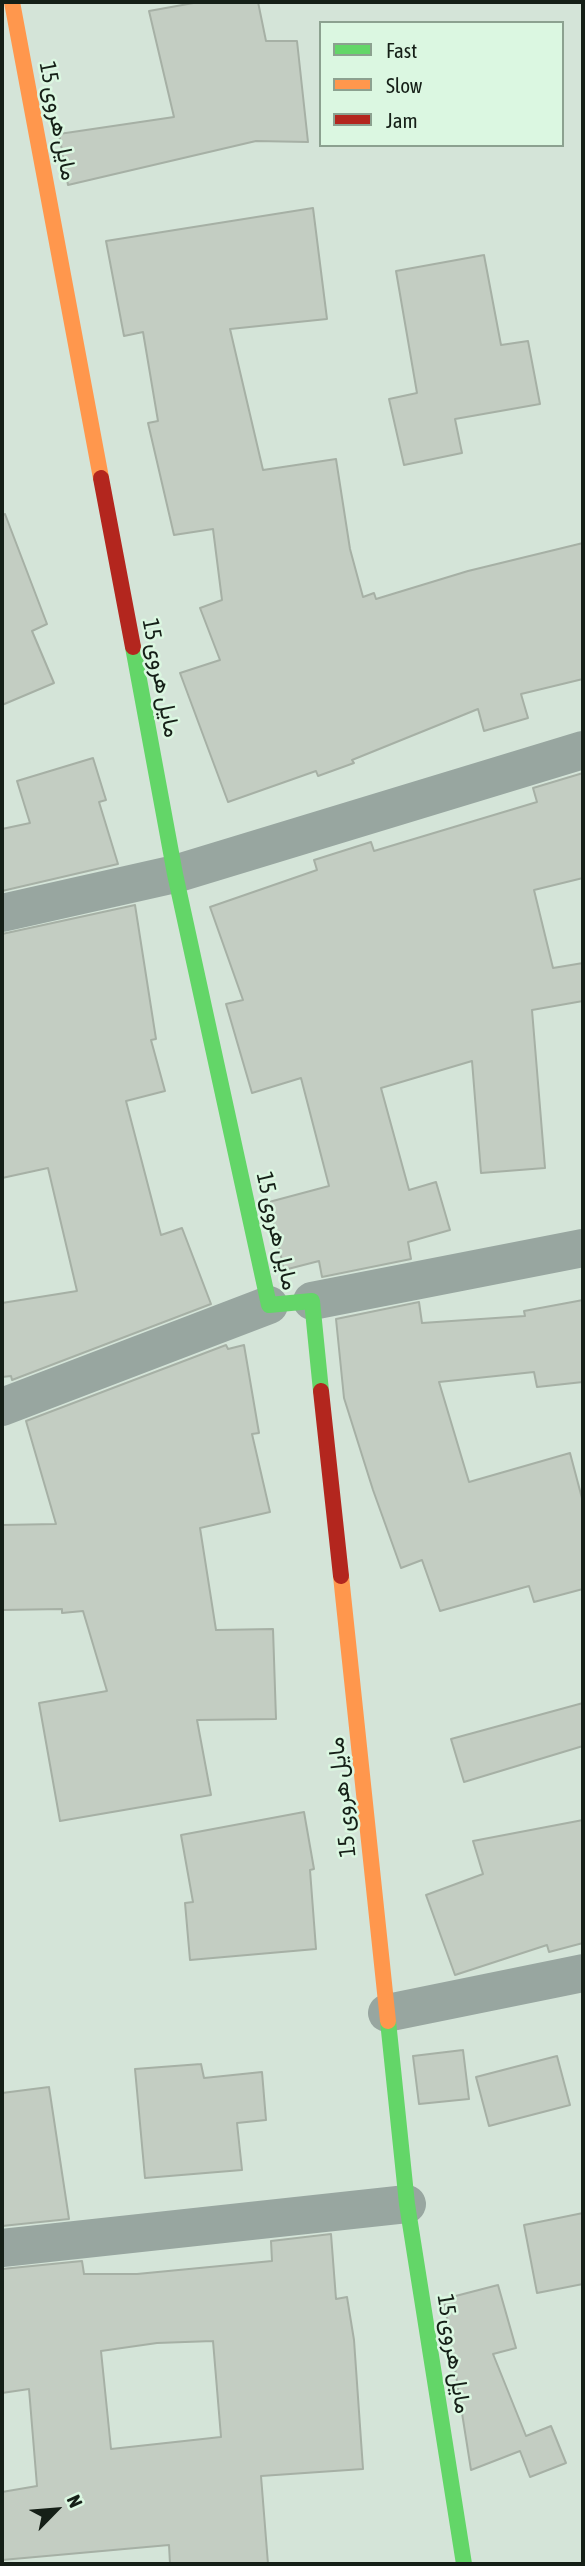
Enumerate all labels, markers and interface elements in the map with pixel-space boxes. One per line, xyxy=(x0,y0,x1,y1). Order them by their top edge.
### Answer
legend xyxy=(319,21,564,147)
text: Fast xyxy=(386,38,417,62)
street label: مایل هروی 15 xyxy=(33,59,83,183)
text: Slow xyxy=(386,73,422,97)
text: Jam xyxy=(386,108,418,132)
street label: مایل هروی 15 xyxy=(136,616,186,740)
street label: مایل هروی 15 xyxy=(250,1169,304,1293)
street label: مایل هروی 15 xyxy=(322,1736,362,1858)
street label: مایل هروی 15 xyxy=(431,2292,477,2416)
north arrow xyxy=(21,2475,91,2545)
text: N xyxy=(63,2491,87,2511)

